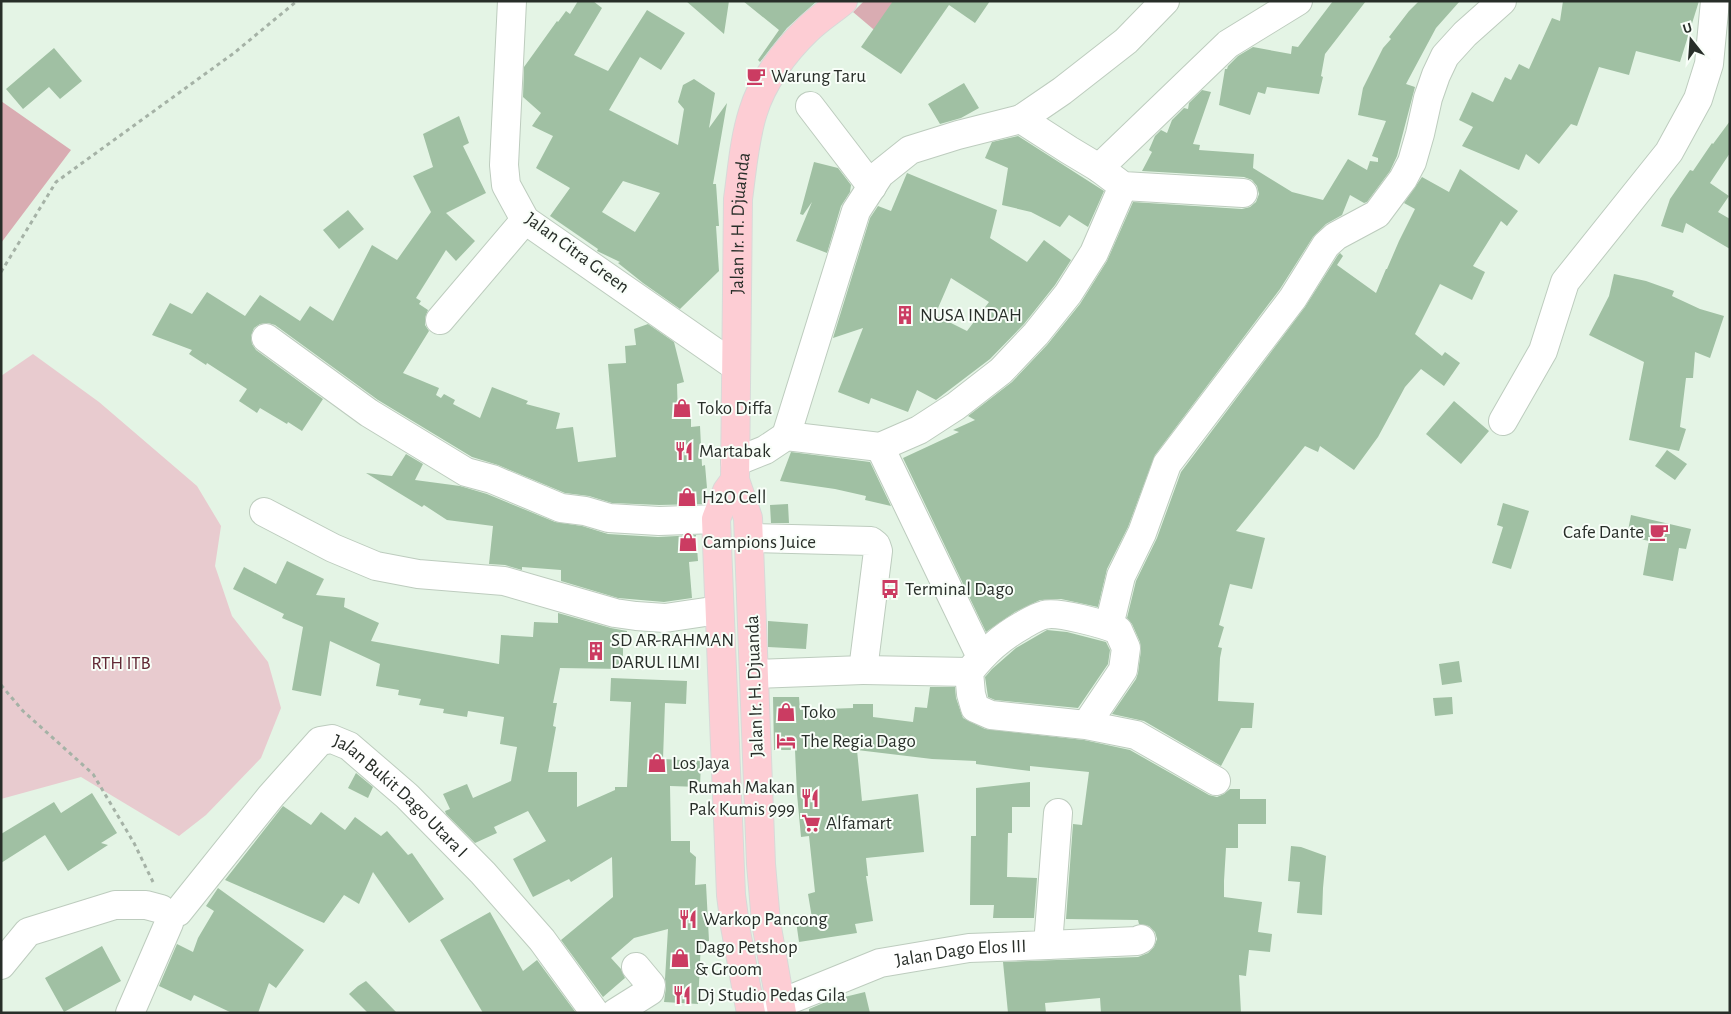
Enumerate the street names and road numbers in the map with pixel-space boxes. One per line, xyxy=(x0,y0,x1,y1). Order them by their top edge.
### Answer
street label: Jalan Ir. H. Djuanda xyxy=(727,151,753,294)
street label: Jalan Citra Green xyxy=(522,209,632,297)
street label: Jalan Ir. H. Djuanda xyxy=(743,615,767,757)
street label: Jalan Bukit Dago Utara I xyxy=(330,731,471,861)
street label: Jalan Dago Elos III xyxy=(894,936,1027,970)

